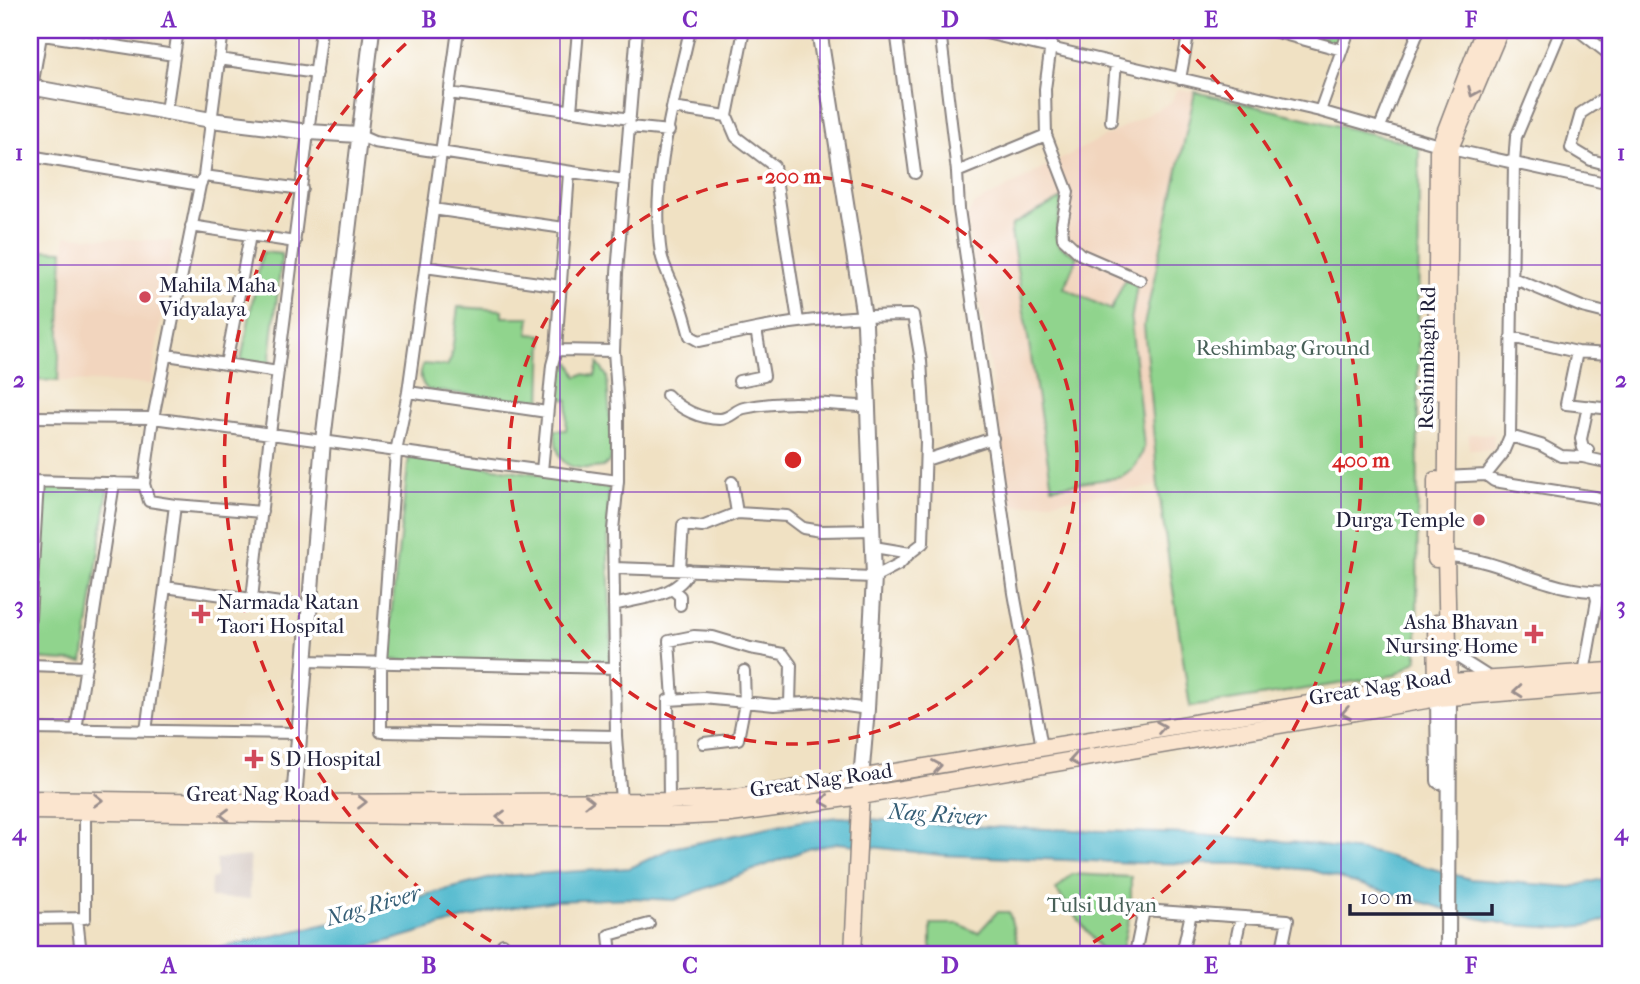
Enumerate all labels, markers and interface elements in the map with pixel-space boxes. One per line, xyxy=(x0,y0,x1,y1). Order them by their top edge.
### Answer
text: A xyxy=(160,6,178,33)
text: B xyxy=(422,6,437,33)
text: C xyxy=(682,6,698,33)
text: D xyxy=(941,6,959,33)
text: E xyxy=(1204,6,1218,33)
text: F xyxy=(1464,6,1478,33)
one-way arrow xyxy=(1468,86,1482,98)
text: 1 xyxy=(15,139,23,166)
text: 1 xyxy=(1617,139,1625,166)
text: 200 m xyxy=(765,164,822,188)
place label: Mahila Maha Vidyalaya xyxy=(158,273,277,321)
street label: Reshimbagh Rd xyxy=(1414,286,1440,430)
marker: Mahila Maha Vidyalaya xyxy=(137,289,153,305)
park label: Reshimbag Ground xyxy=(1196,336,1371,360)
text: 2 xyxy=(13,366,25,393)
text: 2 xyxy=(1615,366,1627,393)
centre of rings xyxy=(781,448,805,472)
text: 400 m xyxy=(1331,448,1390,473)
place label: Durga Temple xyxy=(1335,508,1465,532)
marker: Durga Temple xyxy=(1471,512,1487,528)
place label: Narmada Ratan Taori Hospital xyxy=(217,590,359,638)
text: 3 xyxy=(14,592,24,619)
text: 3 xyxy=(1616,592,1626,619)
marker: Narmada Ratan Taori Hospital xyxy=(191,604,211,624)
place label: Asha Bhavan Nursing Home xyxy=(1385,610,1518,658)
marker: Asha Bhavan Nursing Home xyxy=(1524,624,1544,644)
street label: Great Nag Road xyxy=(1307,664,1453,710)
one-way arrow xyxy=(1512,683,1523,698)
one-way arrow xyxy=(1340,705,1352,720)
one-way arrow xyxy=(1155,720,1167,735)
place label: S D Hospital xyxy=(270,747,381,771)
marker: S D Hospital xyxy=(244,749,264,769)
one-way arrow xyxy=(1068,752,1080,767)
street label: Great Nag Road xyxy=(748,758,894,802)
one-way arrow xyxy=(931,759,943,774)
street label: Great Nag Road xyxy=(186,782,330,806)
one-way arrow xyxy=(93,792,104,807)
one-way arrow xyxy=(585,793,595,809)
one-way arrow xyxy=(819,793,831,808)
one-way arrow xyxy=(357,794,368,810)
water label: Nag River xyxy=(886,798,988,831)
one-way arrow xyxy=(219,807,230,823)
one-way arrow xyxy=(495,809,506,824)
text: 4 xyxy=(11,819,27,846)
text: 4 xyxy=(1613,819,1629,846)
scale bar xyxy=(1350,872,1491,916)
water label: Nag River xyxy=(322,879,425,932)
text: 100 m xyxy=(1360,885,1413,909)
park label: Tulsi Udyan xyxy=(1047,893,1157,917)
text: A xyxy=(160,952,178,979)
text: B xyxy=(422,952,437,979)
text: C xyxy=(682,952,698,979)
text: D xyxy=(941,952,959,979)
text: E xyxy=(1204,952,1218,979)
text: F xyxy=(1464,952,1478,979)

